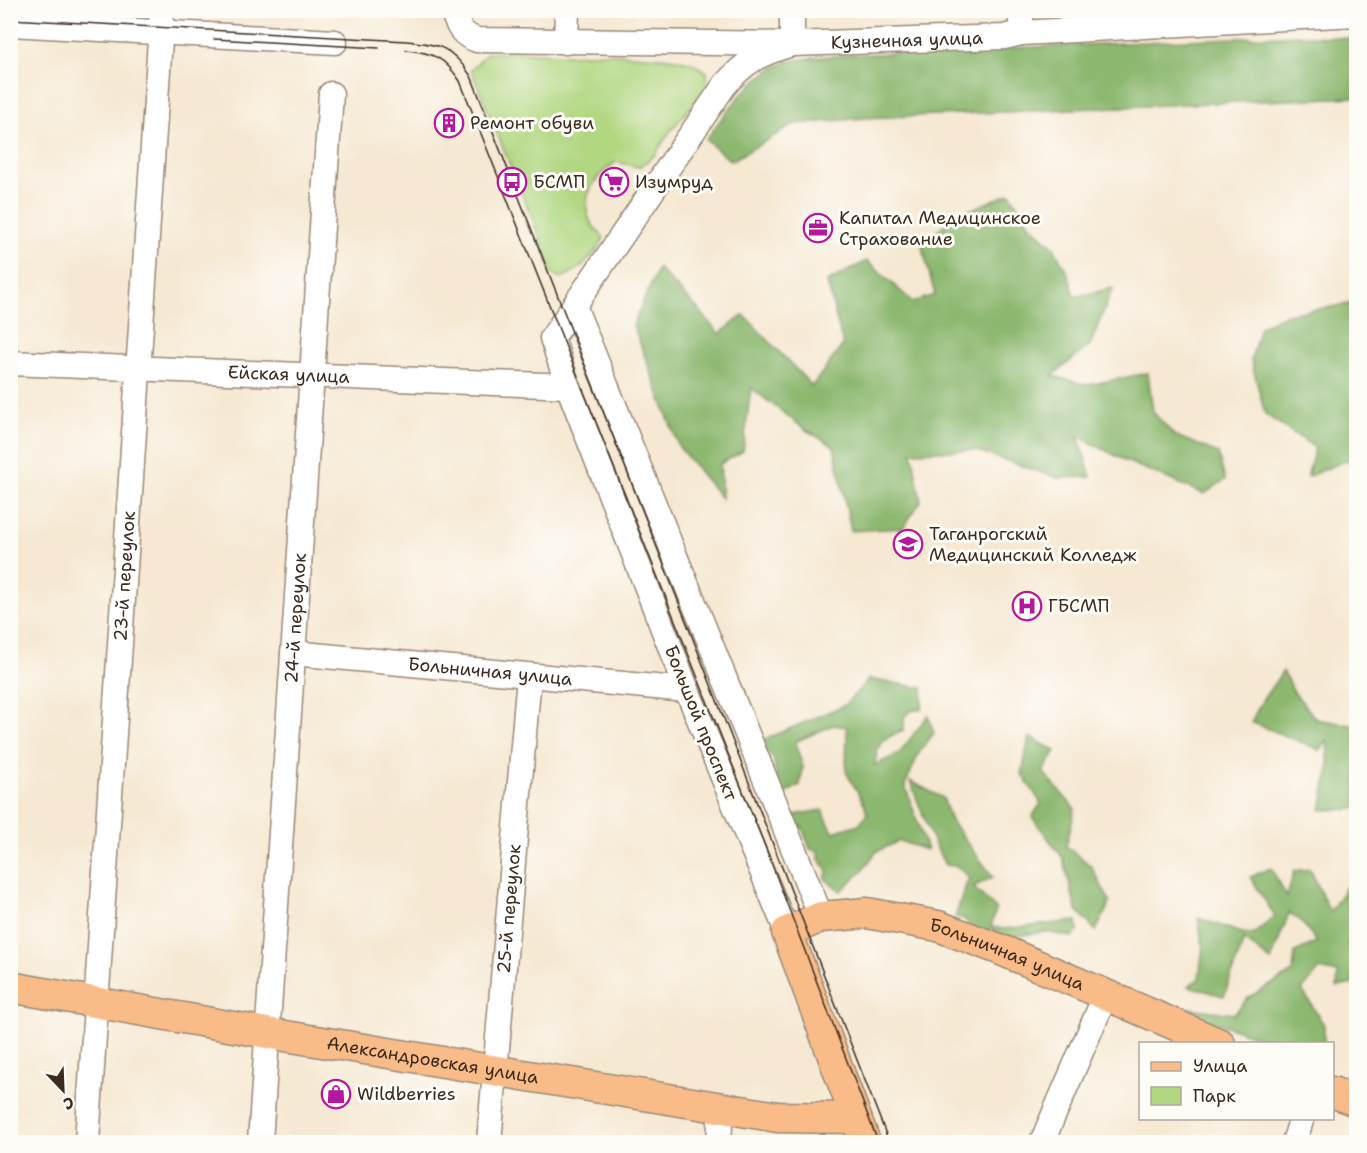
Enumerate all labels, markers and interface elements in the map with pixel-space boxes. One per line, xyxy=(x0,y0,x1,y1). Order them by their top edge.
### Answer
street label: Кузнечная улица xyxy=(831,26,983,55)
building icon: Ремонт обуви xyxy=(433,107,465,139)
place label: Ремонт обуви xyxy=(470,111,594,135)
bus stop icon: БСМП xyxy=(496,166,528,198)
supermarket icon: Изумруд xyxy=(598,166,630,198)
place label: БСМП xyxy=(533,170,585,194)
place label: Изумруд xyxy=(635,170,714,194)
place label: Капитал Медицинское Страхование xyxy=(839,206,1041,251)
office icon: Капитал Медицинское Страхование xyxy=(802,212,834,244)
street label: Ейская улица xyxy=(227,360,350,389)
street label: 23-й переулок xyxy=(108,510,141,642)
place label: Таганрогский Медицинский Колледж xyxy=(929,522,1137,567)
school or university icon: Таганрогский Медицинский Колледж xyxy=(892,528,924,560)
street label: 24-й переулок xyxy=(279,552,312,684)
hospital icon: ГБСМП xyxy=(1011,590,1043,622)
place label: ГБСМП xyxy=(1048,594,1109,618)
street label: Большой проспект xyxy=(659,642,743,805)
street label: Больничная улица xyxy=(407,652,573,691)
street label: 25-й переулок xyxy=(492,843,527,975)
street label: Больничная улица xyxy=(928,913,1088,996)
street label: Александровская улица xyxy=(325,1031,540,1089)
legend xyxy=(1139,1042,1334,1120)
text: Улица xyxy=(1193,1054,1247,1078)
north arrow xyxy=(33,1060,93,1120)
shop icon: Wildberries xyxy=(320,1078,352,1110)
place label: Wildberries xyxy=(357,1082,456,1106)
text: Парк xyxy=(1193,1084,1236,1108)
text: С xyxy=(60,1092,77,1115)

